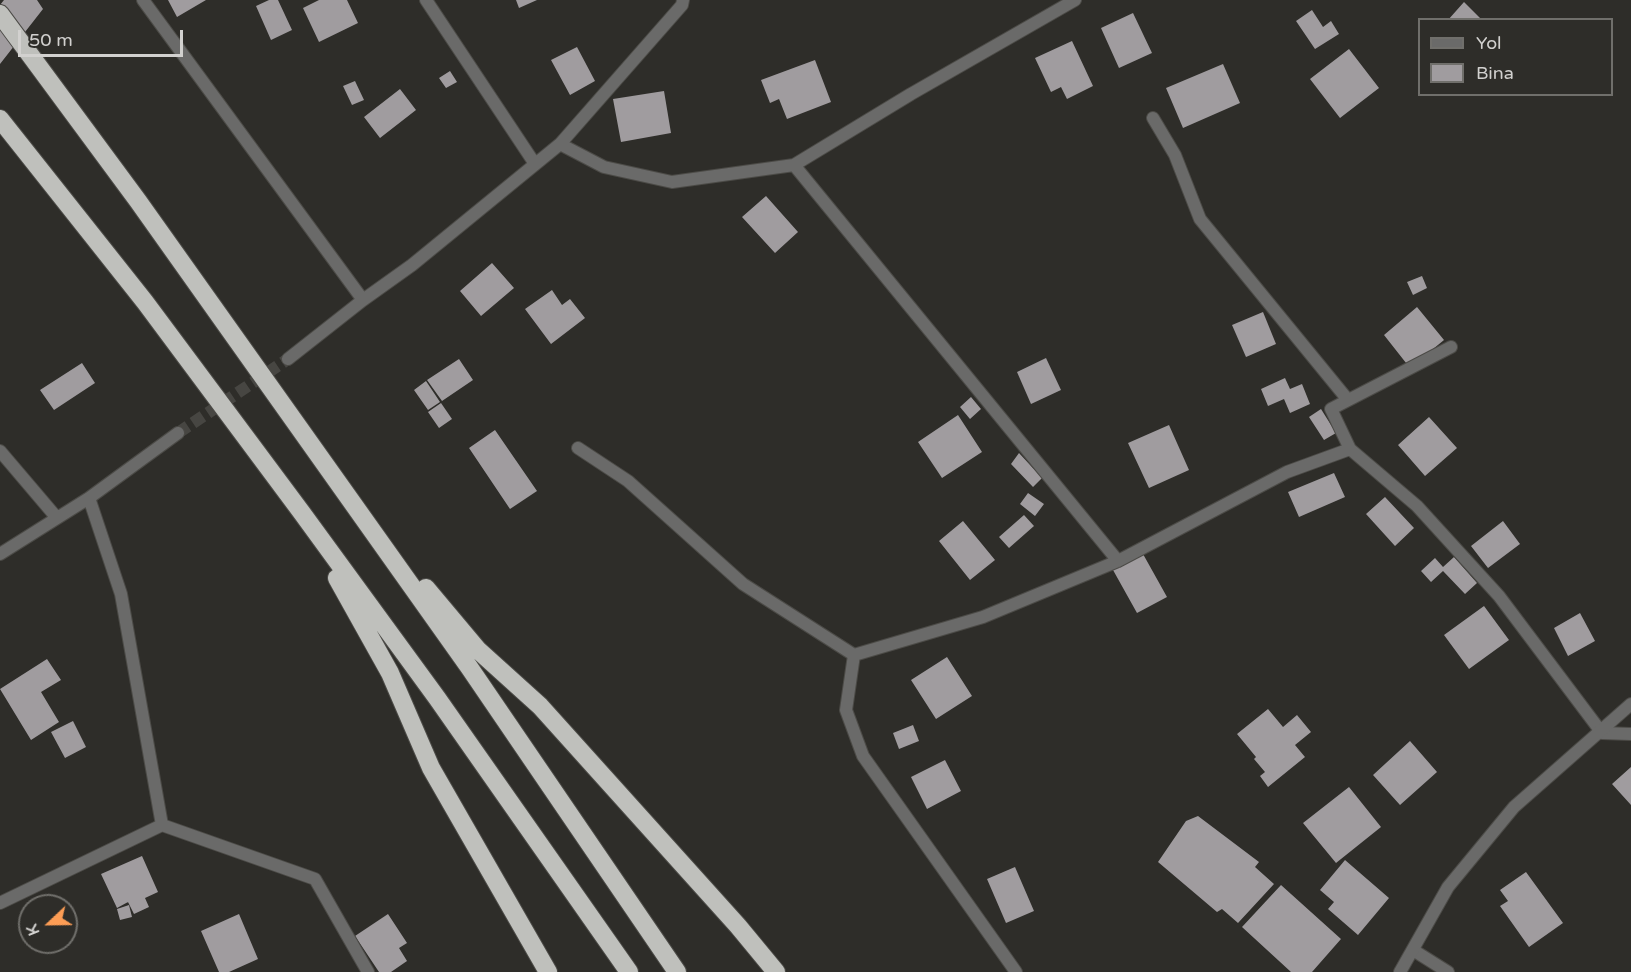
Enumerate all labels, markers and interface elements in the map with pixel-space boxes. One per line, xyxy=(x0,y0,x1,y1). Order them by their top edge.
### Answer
scale bar xyxy=(21,18,186,56)
legend xyxy=(1418,18,1613,96)
text: 50 m xyxy=(29,29,73,51)
text: Yol xyxy=(1476,32,1502,54)
text: Bina xyxy=(1476,62,1514,84)
north arrow xyxy=(18,894,78,954)
text: K xyxy=(22,921,44,939)

